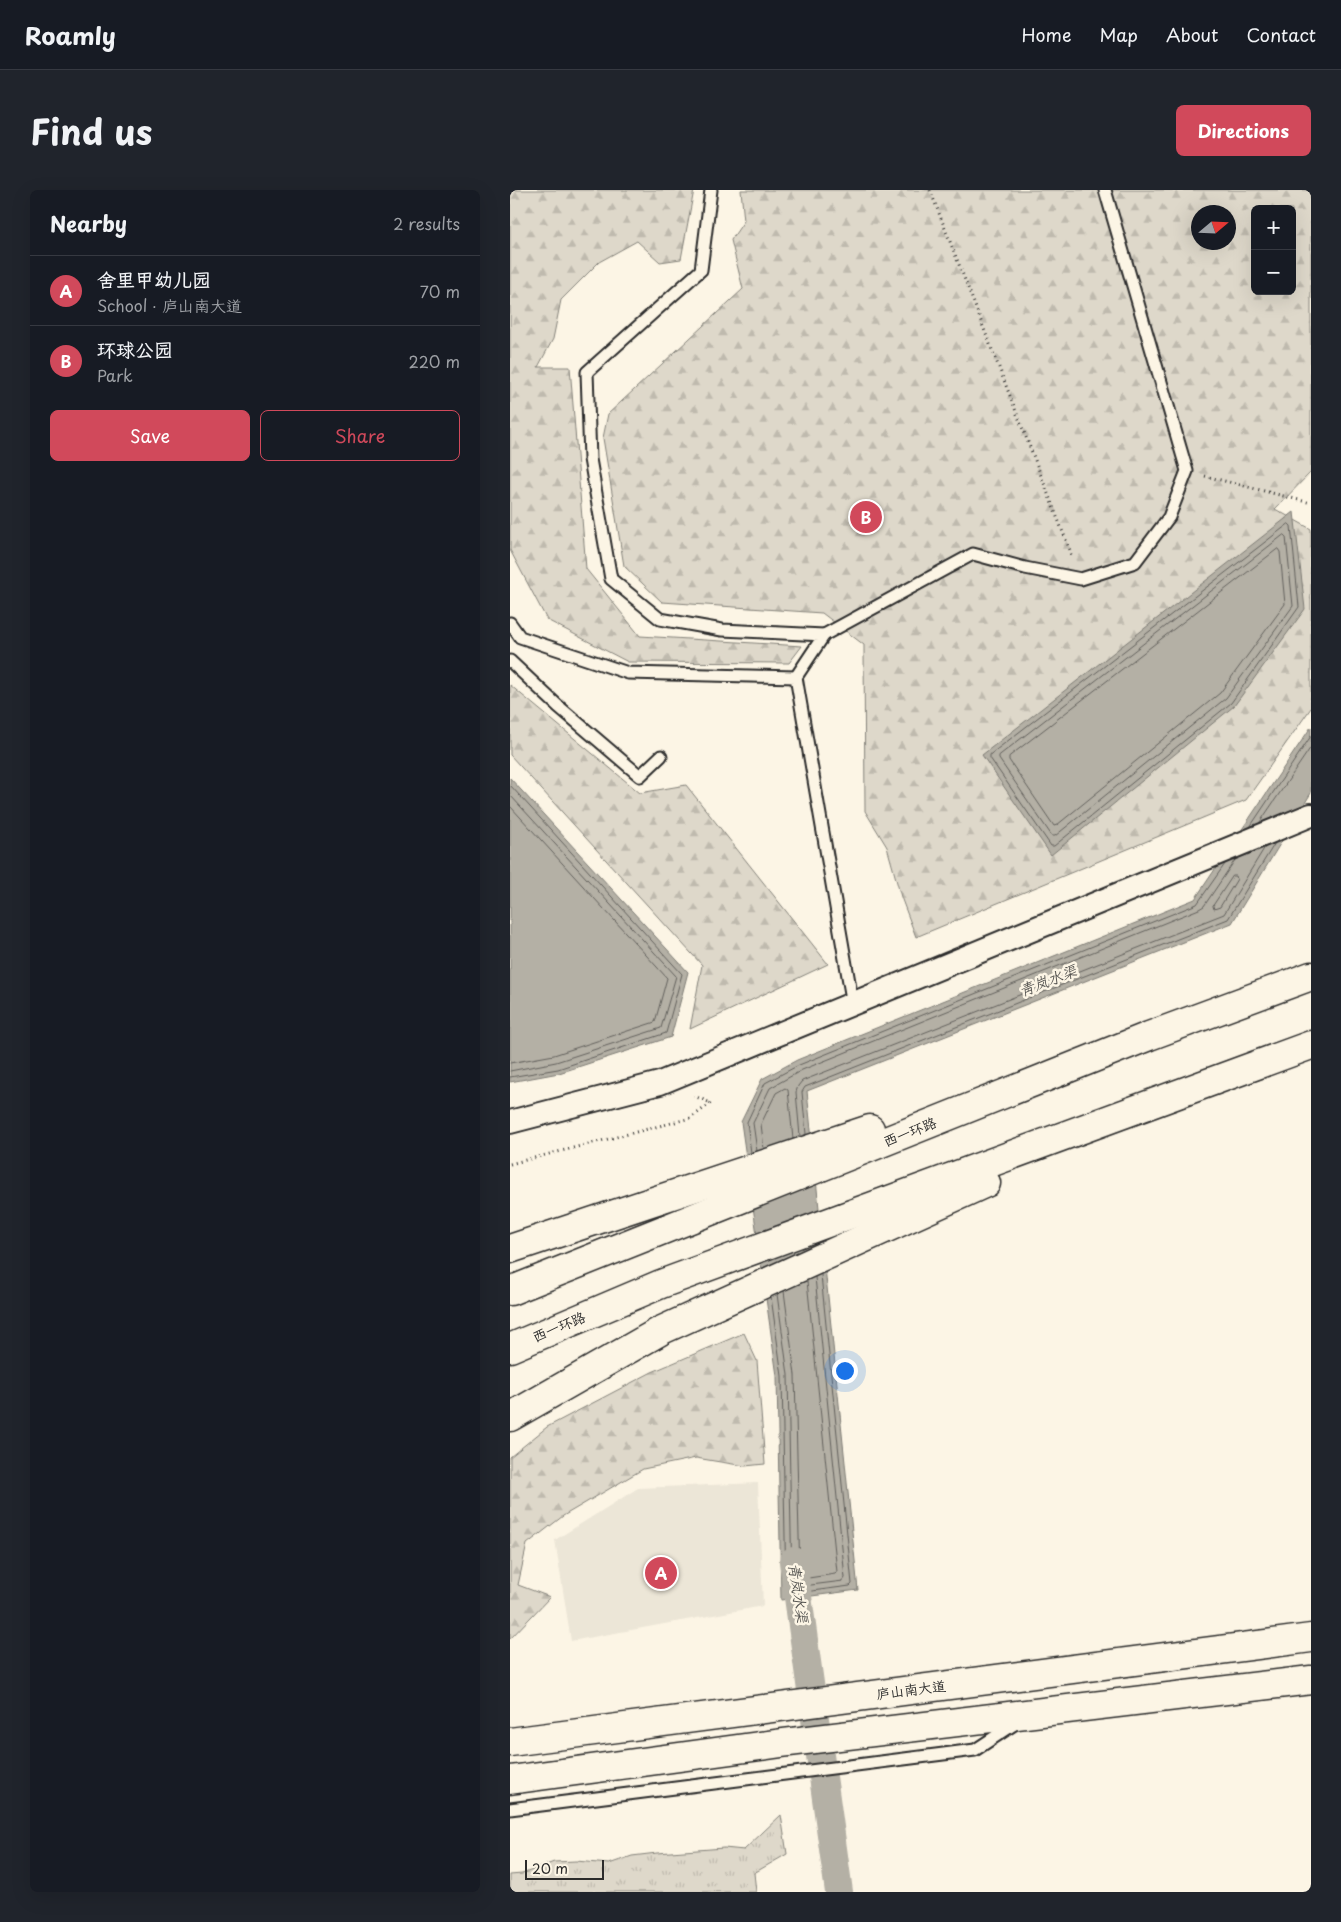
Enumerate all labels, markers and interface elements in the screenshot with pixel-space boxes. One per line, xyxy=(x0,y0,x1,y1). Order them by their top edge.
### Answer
text: Roamly xyxy=(25,17,116,53)
text: Home xyxy=(1021,21,1071,48)
text: Map xyxy=(1099,21,1138,48)
text: About xyxy=(1166,21,1218,48)
text: Contact xyxy=(1246,21,1316,48)
text: Find us xyxy=(30,104,152,157)
button: Directions xyxy=(1176,105,1311,156)
north arrow xyxy=(1191,205,1236,250)
map controls xyxy=(1251,205,1296,295)
button: + xyxy=(1251,205,1296,250)
text: Nearby xyxy=(50,207,127,239)
text: 2 results xyxy=(393,211,460,235)
button: − xyxy=(1251,250,1296,295)
text: 舍里甲幼儿园 xyxy=(97,265,211,293)
text: A xyxy=(60,279,72,303)
text: 70 m xyxy=(420,279,460,303)
text: School · 庐山南大道 xyxy=(97,293,242,317)
text: 环球公园 xyxy=(97,335,173,363)
text: B xyxy=(61,349,71,373)
text: 220 m xyxy=(409,349,460,373)
text: Park xyxy=(97,363,133,387)
button: Save xyxy=(50,410,250,461)
button: Share xyxy=(260,410,460,461)
pin: B xyxy=(850,498,882,536)
water label: 青岚水渠 xyxy=(1015,957,1081,1001)
street label: 西一环路 xyxy=(880,1111,940,1152)
street label: 西一环路 xyxy=(529,1306,589,1347)
your location xyxy=(832,1358,858,1384)
pin: A xyxy=(645,1554,677,1592)
water label: 青岚水渠 xyxy=(784,1561,815,1626)
street label: 庐山南大道 xyxy=(875,1675,947,1704)
scale bar xyxy=(525,1857,604,1880)
text: 20 m xyxy=(532,1858,568,1879)

